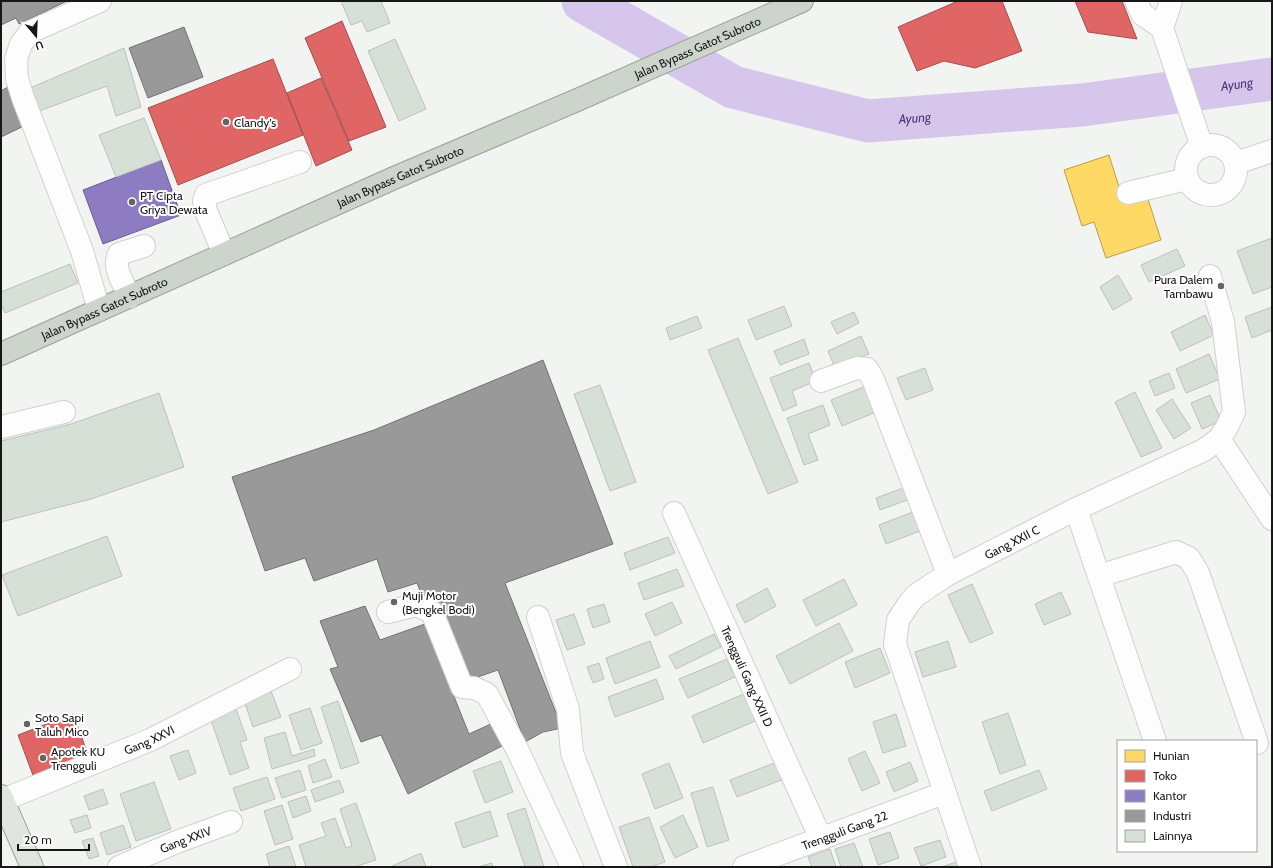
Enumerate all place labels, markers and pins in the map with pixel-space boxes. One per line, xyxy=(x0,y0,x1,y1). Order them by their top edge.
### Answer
place label: Clandy's xyxy=(234,115,276,130)
marker: Clandy's xyxy=(221,117,231,127)
place label: PT Cipta Griya Dewata xyxy=(140,188,208,217)
marker: PT Cipta Griya Dewata xyxy=(127,197,137,207)
place label: Pura Dalem Tambawu xyxy=(1154,272,1213,301)
marker: Pura Dalem Tambawu xyxy=(1216,281,1226,291)
place label: Muji Motor (Bengkel Bodi) xyxy=(402,588,475,617)
marker: Muji Motor (Bengkel Bodi) xyxy=(389,597,399,607)
place label: Soto Sapi Taluh Mico xyxy=(35,710,89,739)
marker: Soto Sapi Taluh Mico xyxy=(22,719,32,729)
place label: Apotek KU Trengguli xyxy=(51,744,105,773)
marker: Apotek KU Trengguli xyxy=(38,753,48,763)

